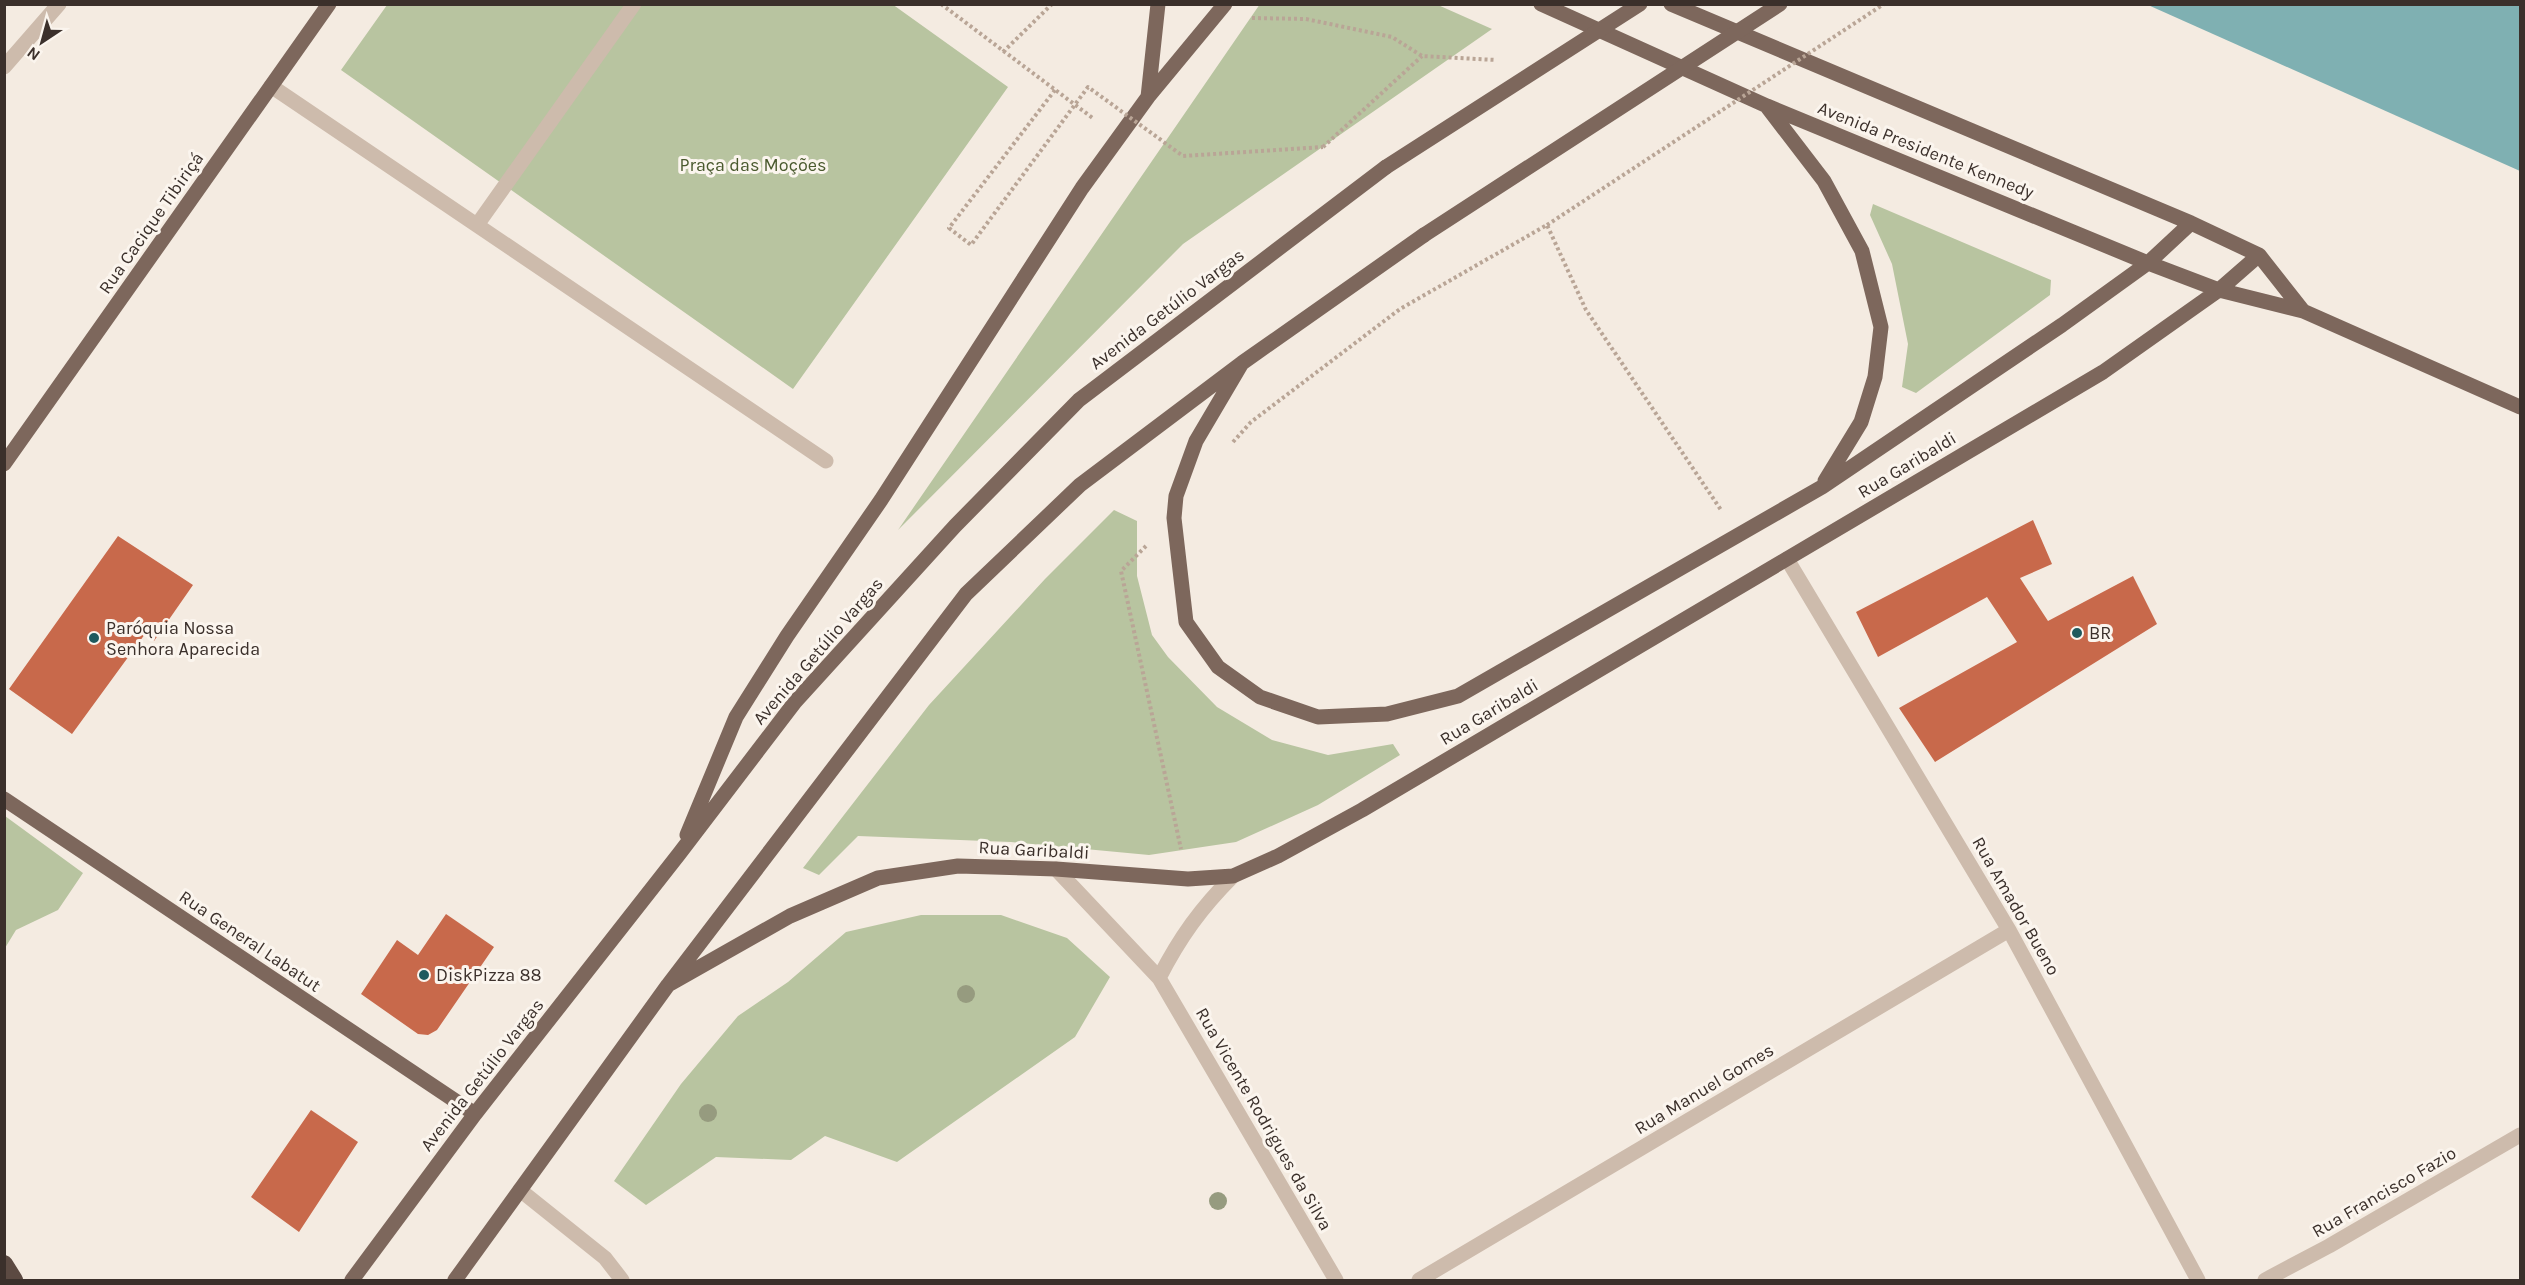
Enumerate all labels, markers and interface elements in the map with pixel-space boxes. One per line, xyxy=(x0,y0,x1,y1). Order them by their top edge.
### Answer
north arrow xyxy=(12,12,72,72)
text: N xyxy=(23,43,44,65)
street label: Avenida Presidente Kennedy xyxy=(1815,97,2038,204)
street label: Rua Cacique Tibiriçá xyxy=(94,148,208,298)
park label: Praça das Moções xyxy=(679,154,827,176)
street label: Avenida Getúlio Vargas xyxy=(1085,244,1249,374)
street label: Rua Garibaldi xyxy=(1854,427,1960,503)
street label: Avenida Getúlio Vargas xyxy=(748,573,888,729)
place label: Paróquia Nossa Senhora Aparecida xyxy=(106,617,260,660)
place label: BR xyxy=(2089,622,2111,644)
marker: BR xyxy=(2070,626,2084,640)
marker: Paróquia Nossa Senhora Aparecida xyxy=(87,631,101,645)
street label: Rua Garibaldi xyxy=(1436,674,1542,750)
street label: Rua Amador Bueno xyxy=(1967,833,2065,979)
street label: Rua Garibaldi xyxy=(978,836,1090,864)
street label: Rua General Labatut xyxy=(175,885,325,997)
place label: DiskPizza 88 xyxy=(436,964,542,986)
marker: DiskPizza 88 xyxy=(417,968,431,982)
street label: Avenida Getúlio Vargas xyxy=(416,994,548,1156)
street label: Rua Vicente Rodrigues da Silva xyxy=(1191,1004,1337,1234)
street label: Rua Manuel Gomes xyxy=(1630,1039,1778,1139)
street label: Rua Francisco Fazio xyxy=(2308,1142,2460,1242)

